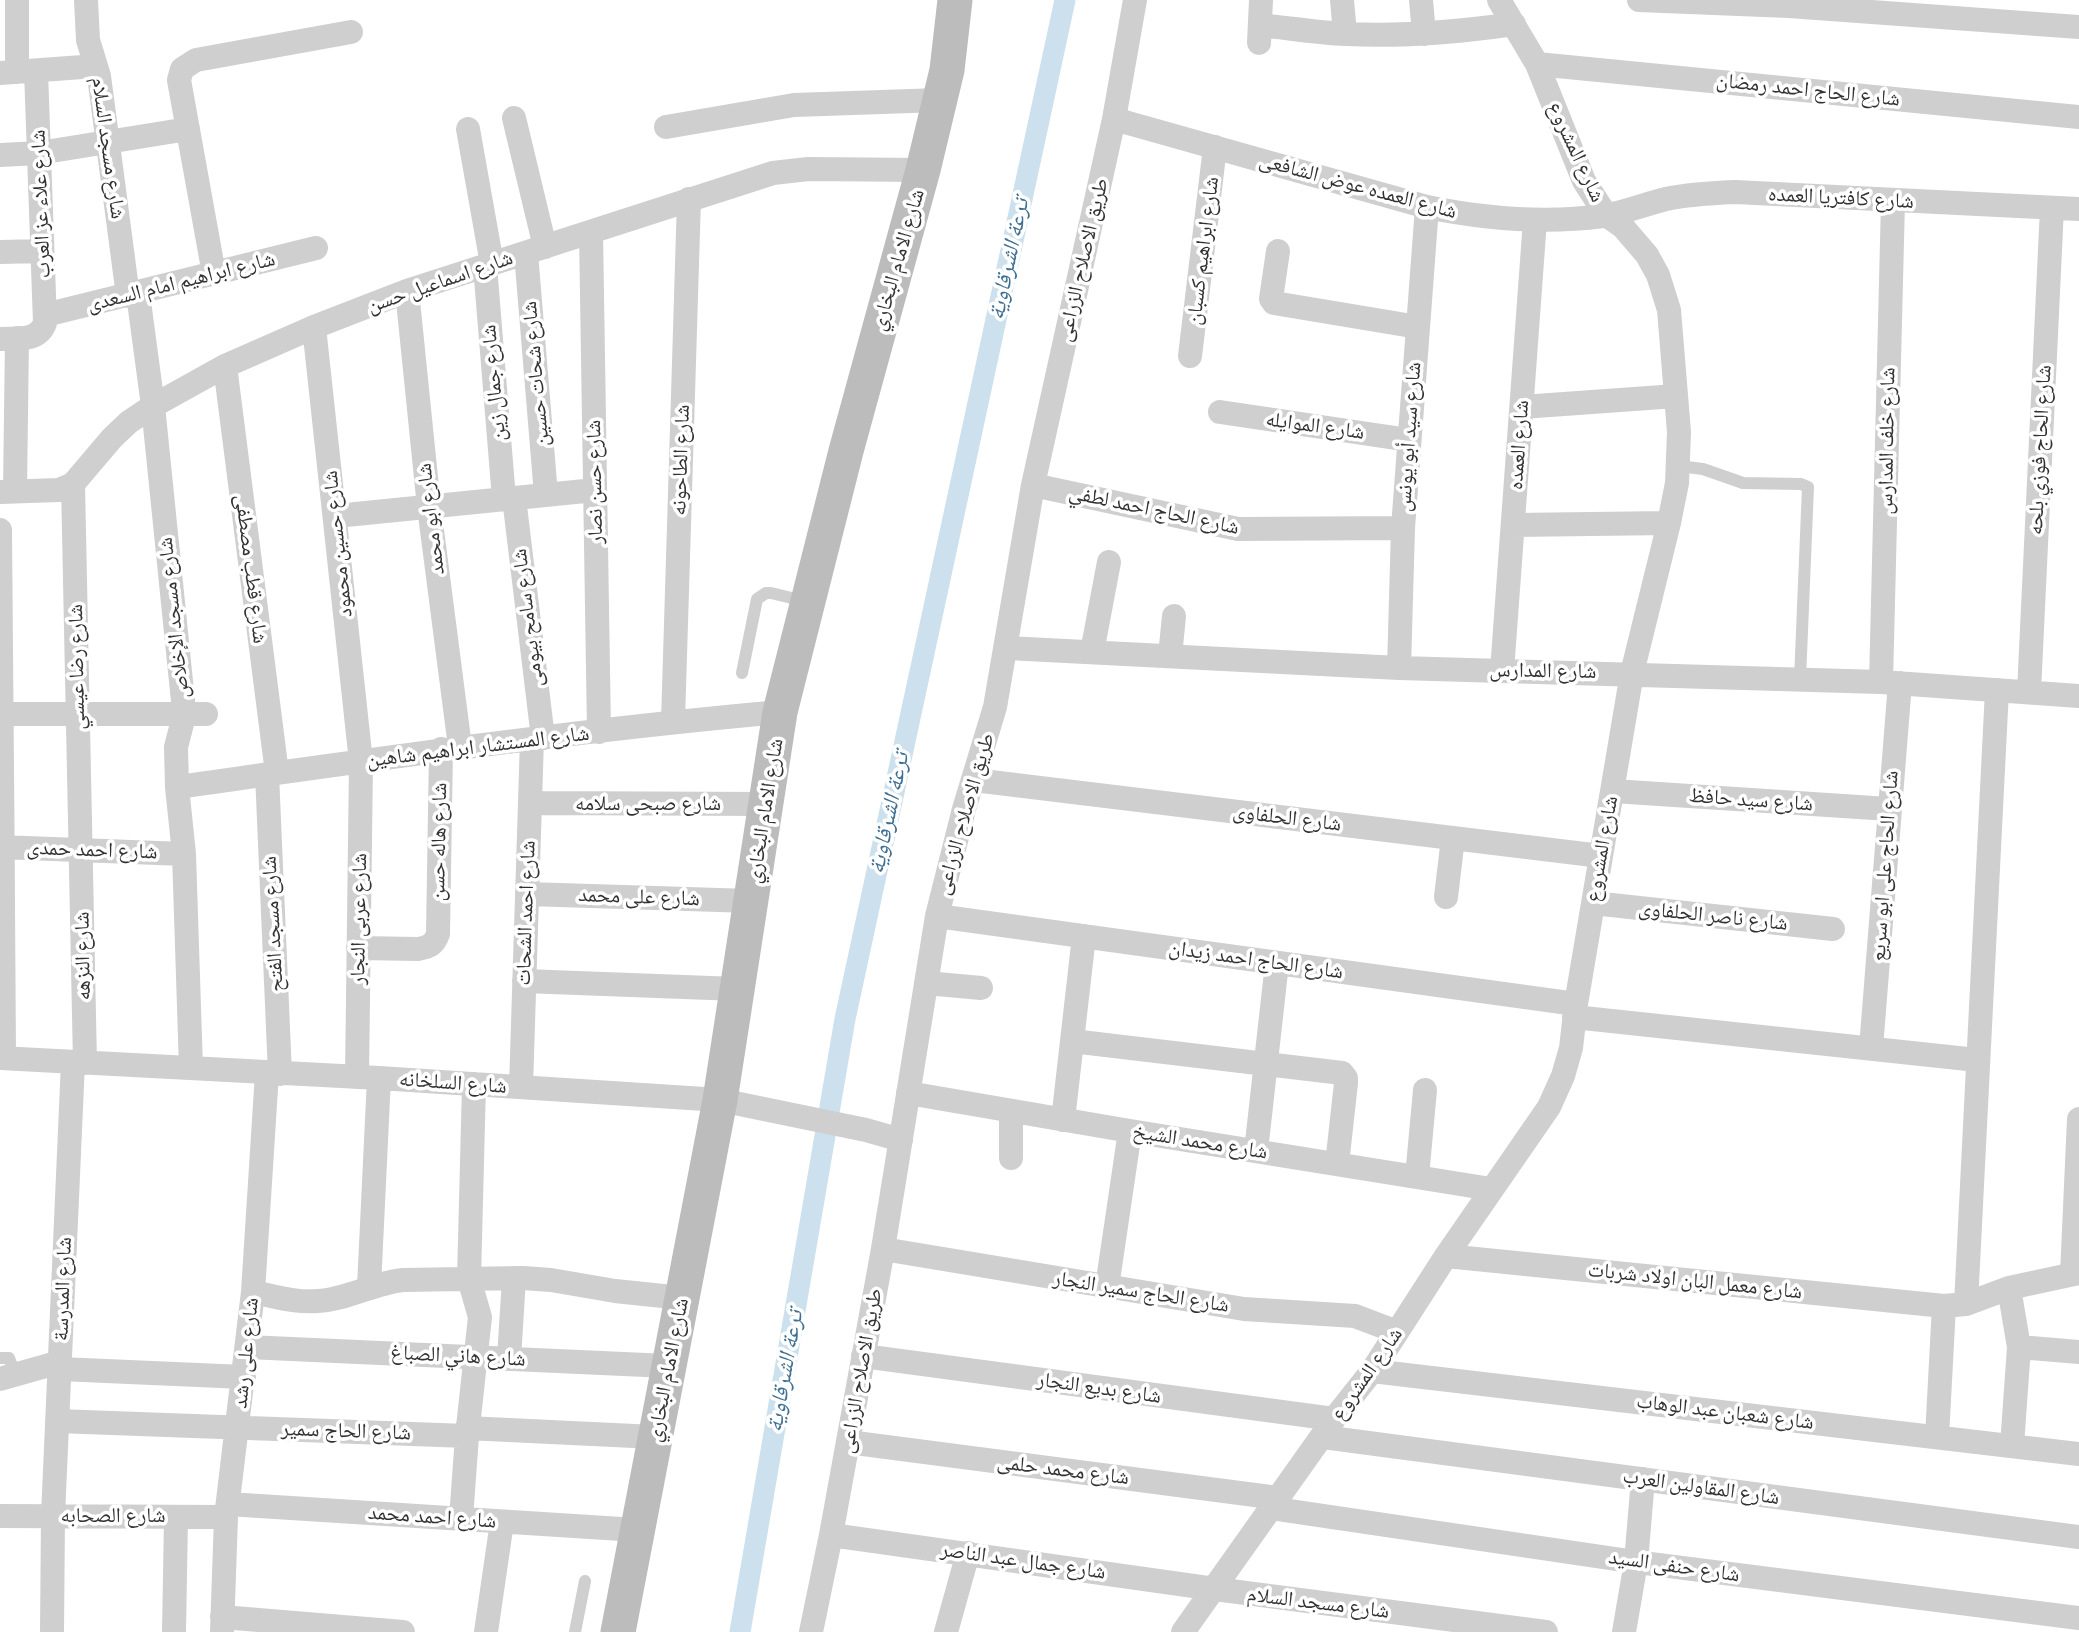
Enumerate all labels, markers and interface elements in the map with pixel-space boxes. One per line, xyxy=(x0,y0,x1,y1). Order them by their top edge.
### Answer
street label: شارع الحاج احمد رمضان xyxy=(1715,68,1901,112)
street label: شارع مسجد السلام xyxy=(86,75,130,221)
street label: شارع المشروع xyxy=(1542,98,1610,206)
street label: شارع علاء عز العرب xyxy=(26,129,56,279)
street label: شارع العمده عوض الشافعى xyxy=(1256,147,1460,225)
street label: شارع ابراهيم كسبان xyxy=(1181,175,1225,327)
street label: طريق الاصلاح الزراعى xyxy=(1052,176,1114,344)
street label: شارع كافتريا العمده xyxy=(1767,182,1915,214)
street label: شارع الامام البخاري xyxy=(866,186,930,334)
water label: ترعة الشرقاوية xyxy=(983,196,1035,322)
street label: شارع اسماعيل حسن xyxy=(364,245,516,319)
street label: شارع ابراهيم امام السعدى xyxy=(84,246,278,318)
street label: شارع شحات حسين xyxy=(517,300,555,448)
street label: شارع جمال زين xyxy=(476,324,512,442)
street label: شارع سيد أبو يونس xyxy=(1391,361,1427,513)
street label: شارع الحاج فوزي بلحه xyxy=(2023,364,2057,536)
street label: شارع خلف المدارس xyxy=(1873,367,1901,515)
street label: شارع العمده xyxy=(1503,399,1535,491)
street label: شارع الطاحونه xyxy=(666,404,696,516)
street label: شارع الموايله xyxy=(1264,407,1366,445)
street label: شارع حسن نصار xyxy=(581,420,609,544)
street label: شارع ابو محمد xyxy=(412,462,450,576)
street label: شارع حسين محمود xyxy=(318,469,358,619)
street label: شارع الحاج احمد لطفي xyxy=(1067,480,1241,540)
street label: شارع قطب مصطفى xyxy=(229,493,273,645)
street label: شارع مسجد الإخلاص xyxy=(153,536,195,700)
street label: شارع سامح بيومى xyxy=(507,547,549,689)
street label: شارع رضا عيسي xyxy=(63,604,91,730)
street label: شارع المدارس xyxy=(1489,657,1597,685)
street label: شارع المستشار ابراهيم شاهين xyxy=(365,721,591,773)
street label: طريق الاصلاح الزراعى xyxy=(930,730,1000,898)
street label: شارع الامام البخاري xyxy=(741,737,789,885)
water label: ترعة الشرقاوية xyxy=(863,750,915,876)
street label: شارع الحاج على ابو سريع xyxy=(1866,770,1904,962)
street label: شارع هاله حسن xyxy=(425,782,453,902)
street label: شارع سيد حافظ xyxy=(1688,783,1814,817)
street label: شارع صبحى سلامه xyxy=(575,791,721,817)
street label: شارع المشروع xyxy=(1580,794,1624,904)
street label: شارع الحلفاوى xyxy=(1231,799,1343,837)
street label: شارع احمد حمدى xyxy=(26,835,158,865)
street label: شارع احمد الشحات xyxy=(511,840,541,986)
street label: شارع عربى النجار xyxy=(345,853,373,985)
street label: شارع مسجد الفتح xyxy=(257,855,289,993)
street label: شارع على محمد xyxy=(578,882,700,912)
street label: شارع ناصر الحلفاوى xyxy=(1637,896,1789,936)
street label: شارع النزهه xyxy=(70,911,96,1001)
street label: شارع الحاج احمد زيدان xyxy=(1167,935,1345,985)
street label: شارع السلخانه xyxy=(398,1067,508,1099)
street label: شارع محمد الشيخ xyxy=(1131,1119,1269,1165)
street label: شارع المدرسة xyxy=(49,1237,77,1341)
street label: شارع معمل البان اولاد شربات xyxy=(1587,1257,1803,1305)
street label: شارع الحاج سمير النجار xyxy=(1051,1266,1231,1318)
street label: طريق الاصلاح الزراعى xyxy=(834,1287,888,1455)
street label: شارع على رشد xyxy=(228,1296,264,1410)
street label: شارع الامام البخاري xyxy=(642,1296,694,1444)
water label: ترعة الشرقاوية xyxy=(761,1308,809,1434)
street label: شارع المشروع xyxy=(1326,1323,1408,1425)
street label: شارع هاني الصباغ xyxy=(390,1340,526,1372)
street label: شارع بديع النجار xyxy=(1035,1367,1163,1409)
street label: شارع شعبان عبد الوهاب xyxy=(1635,1389,1815,1435)
street label: شارع الحاج سمير xyxy=(281,1416,411,1446)
street label: شارع محمد حلمى xyxy=(995,1449,1131,1491)
street label: شارع المقاولين العرب xyxy=(1621,1464,1781,1510)
street label: شارع احمد محمد xyxy=(367,1500,497,1534)
street label: شارع الصحابه xyxy=(61,1503,165,1529)
street label: شارع جمال عبد الناصر xyxy=(939,1537,1107,1585)
street label: شارع حنفى السيد xyxy=(1607,1544,1741,1588)
street label: شارع مسجد السلام xyxy=(1245,1582,1391,1624)

